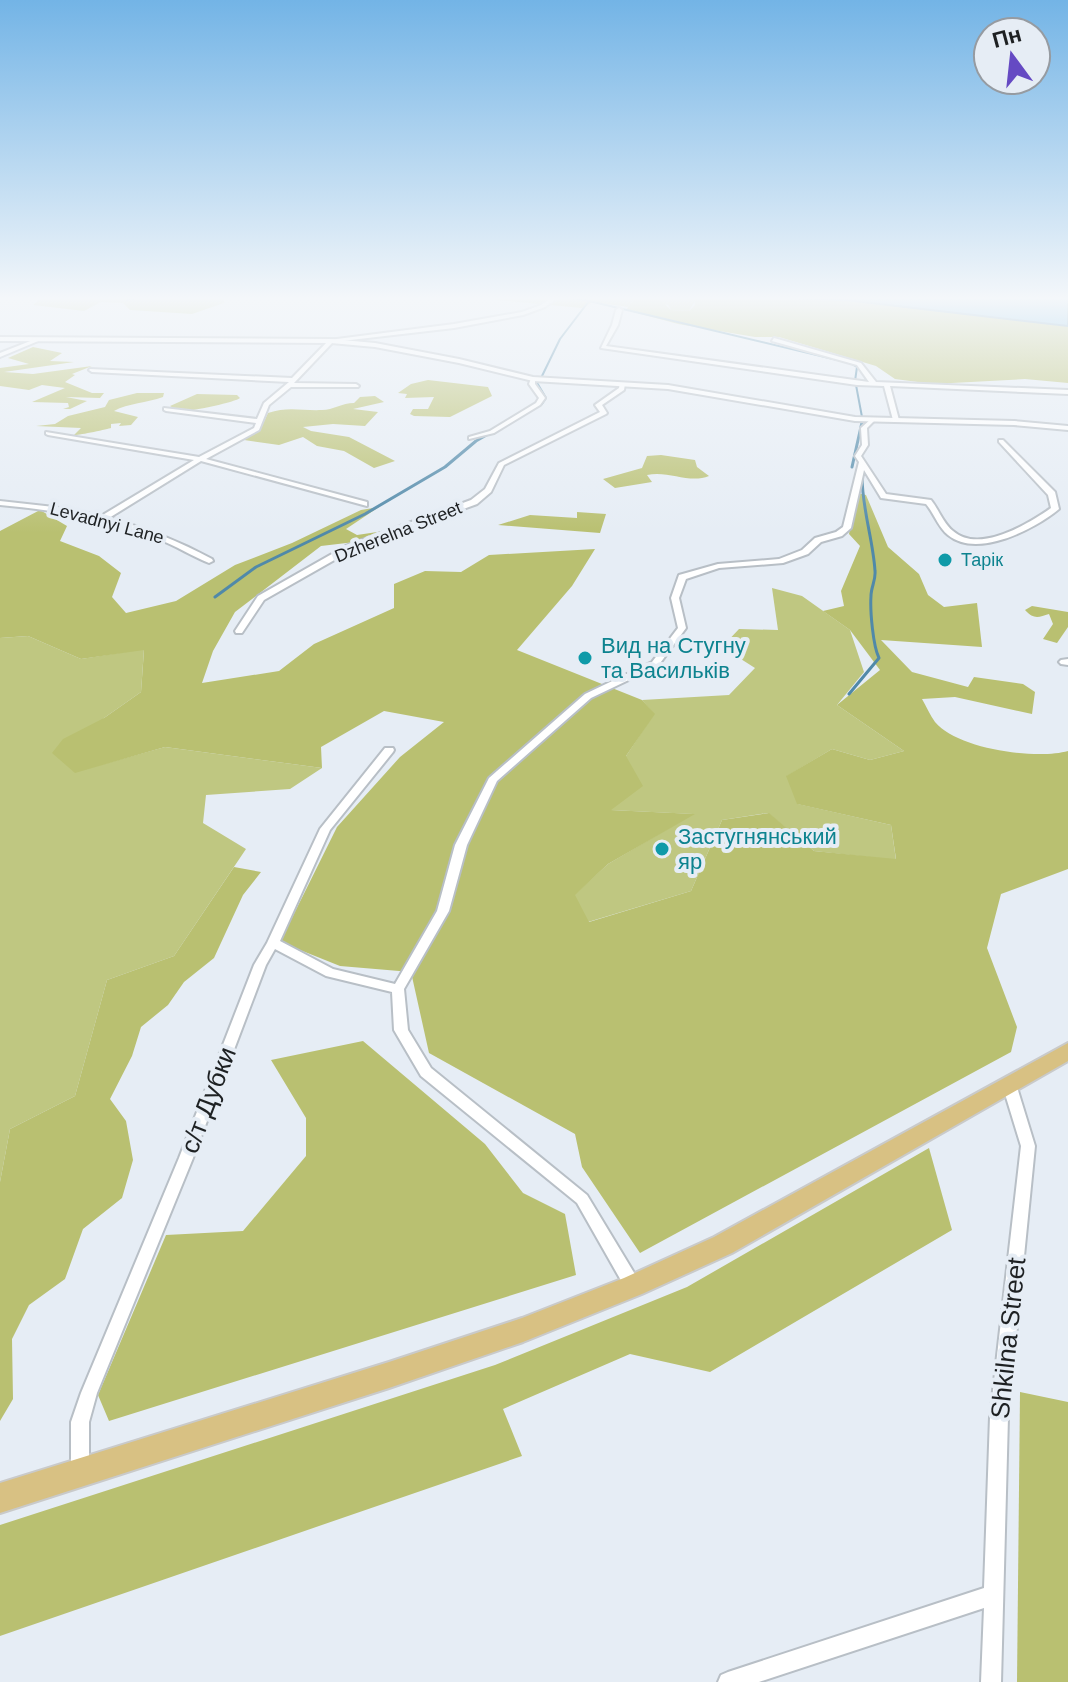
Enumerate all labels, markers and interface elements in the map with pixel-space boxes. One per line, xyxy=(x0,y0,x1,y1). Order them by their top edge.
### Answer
north arrow xyxy=(972,16,1052,96)
text: Пн xyxy=(990,21,1024,53)
street label: Dzherelna Street xyxy=(332,497,464,567)
street label: Levadnyi Lane xyxy=(48,498,166,548)
place label: Тарік xyxy=(961,550,1003,570)
marker: Тарік xyxy=(936,551,954,569)
place label: Вид на Стугну та Васильків xyxy=(601,633,746,683)
marker: Вид на Стугну та Васильків xyxy=(576,649,594,667)
place label: Застугнянський яр xyxy=(678,824,837,874)
marker: Застугнянський яр xyxy=(653,840,671,858)
street label: с/т Дубки xyxy=(174,1043,242,1157)
street label: Shkilna Street xyxy=(985,1255,1031,1420)

